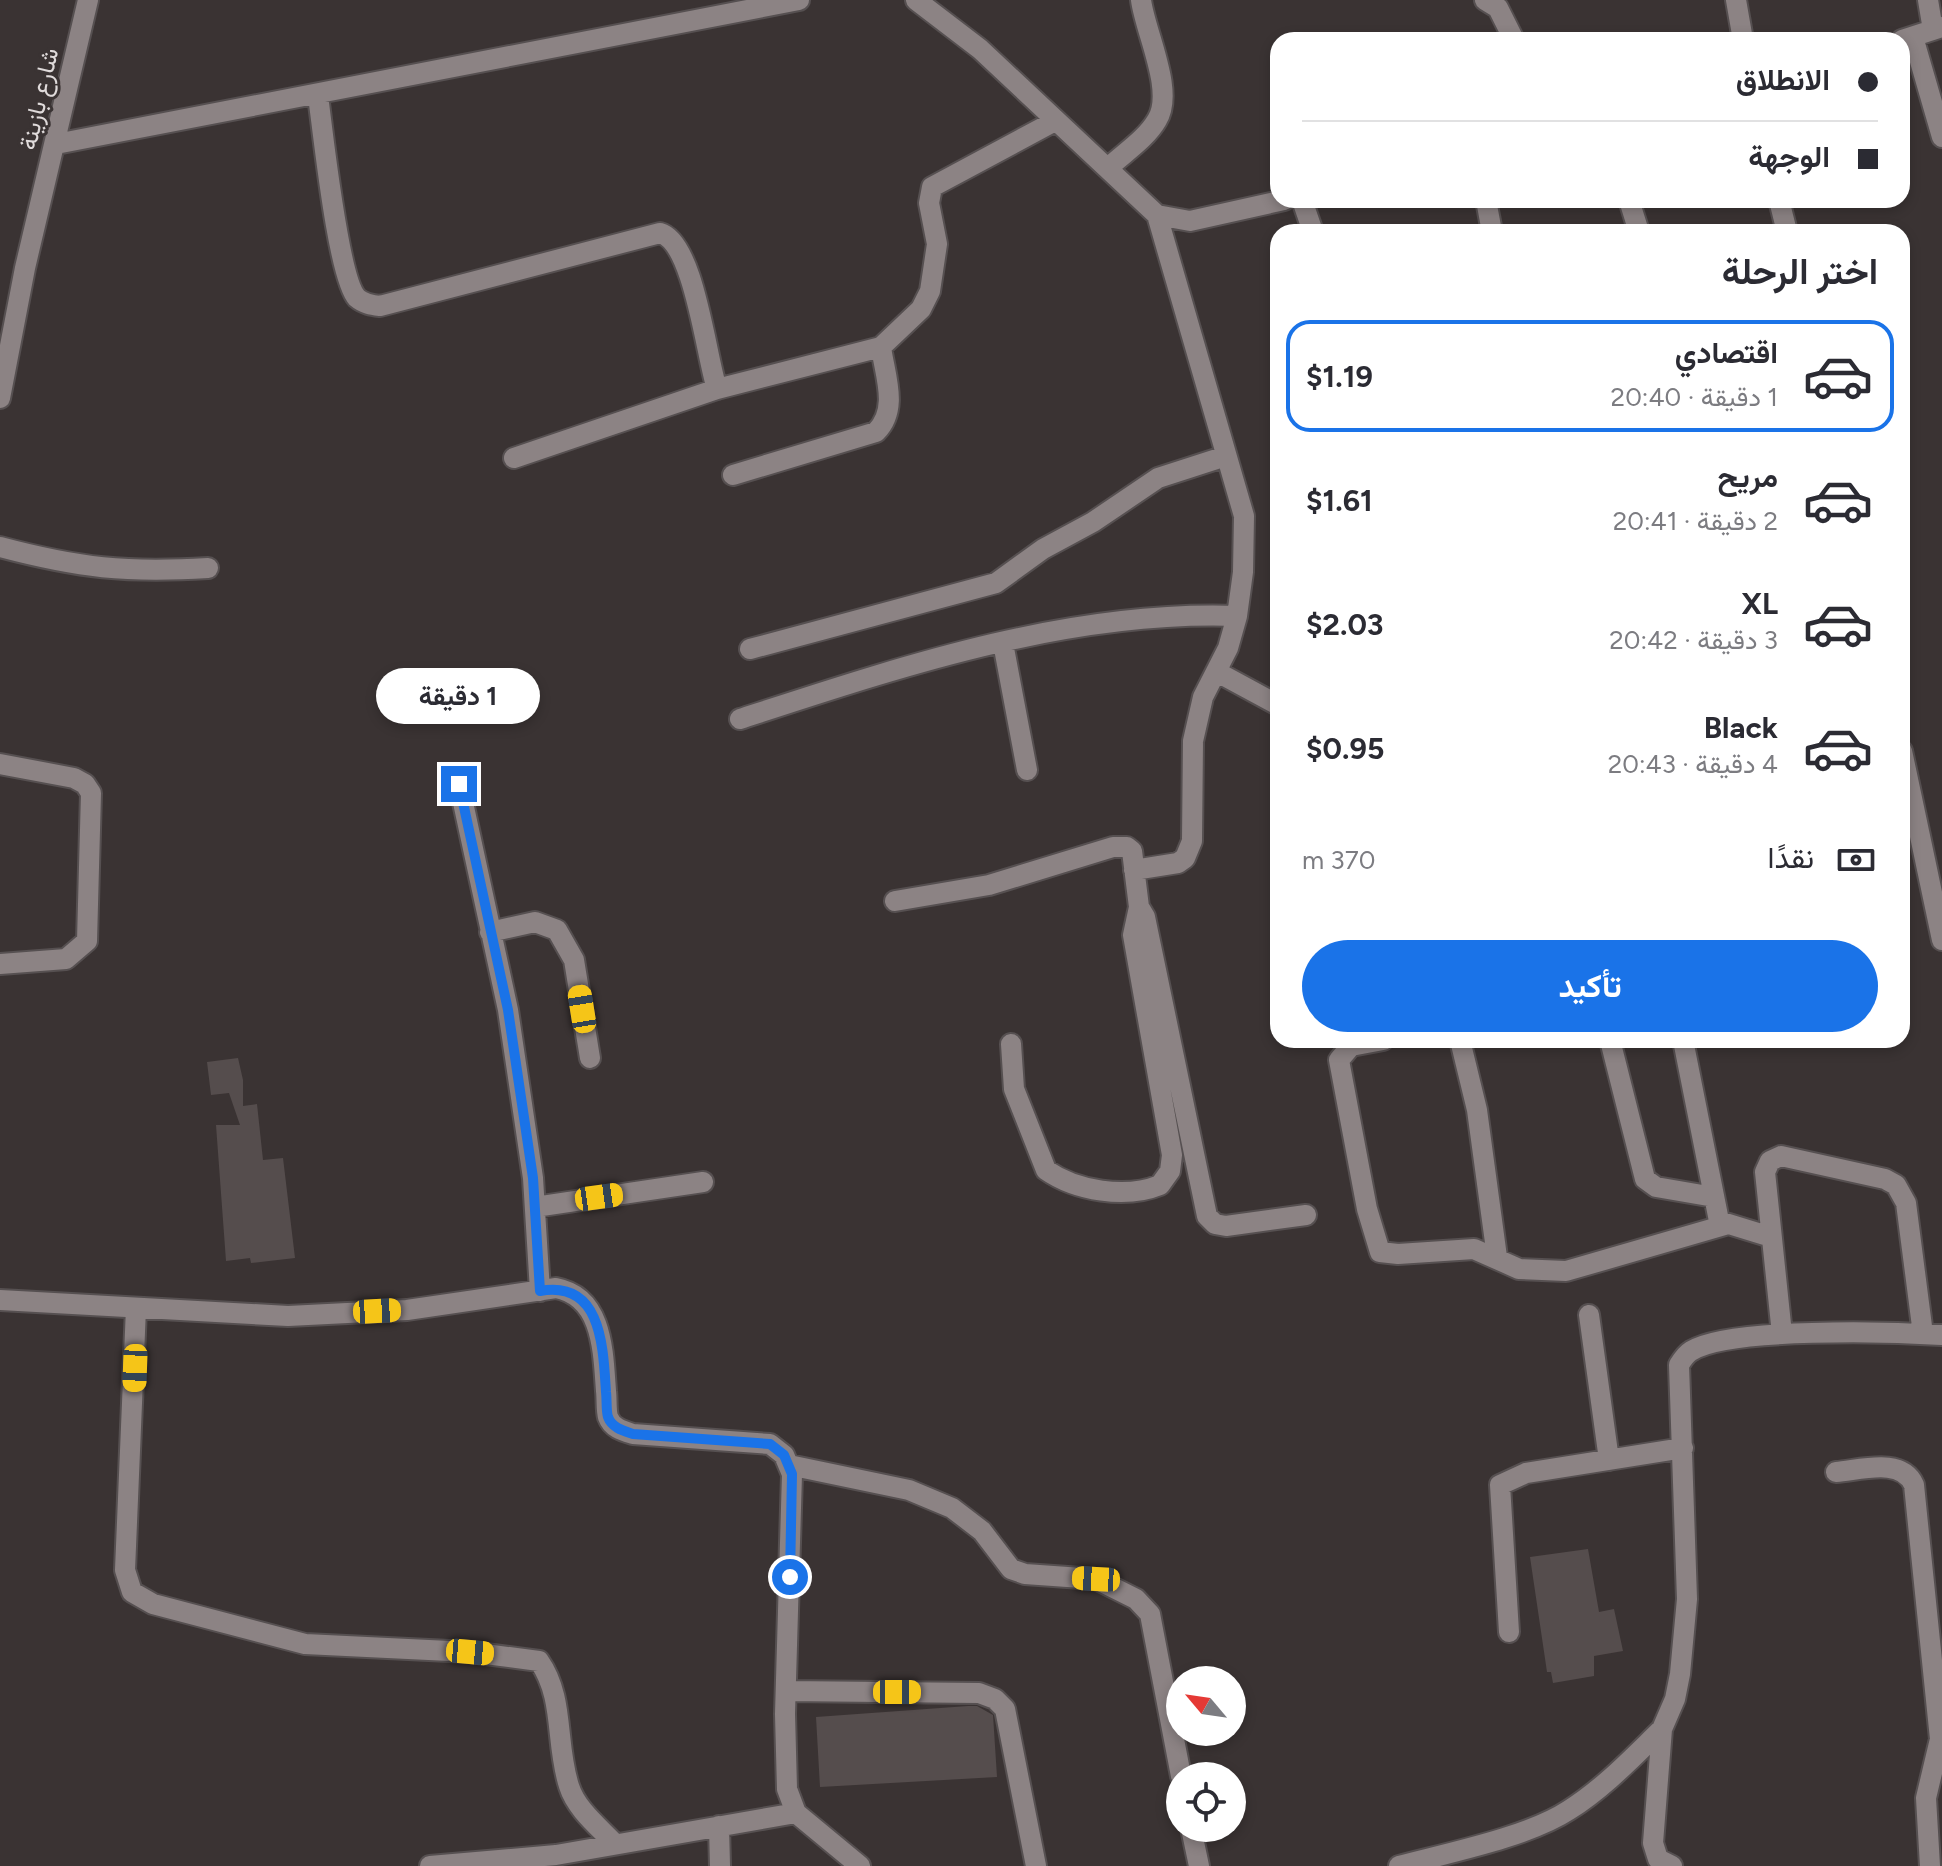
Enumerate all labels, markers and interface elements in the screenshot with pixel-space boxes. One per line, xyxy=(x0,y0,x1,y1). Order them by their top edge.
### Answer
street label: شارع بازينة xyxy=(13,45,66,153)
text: الانطلاق xyxy=(1736,61,1830,98)
text: الوجهة xyxy=(1748,138,1830,175)
text: اختر الرحلة xyxy=(1722,250,1878,293)
text: اقتصادي xyxy=(1675,334,1778,371)
icon: car xyxy=(1802,340,1874,412)
text: $1.19 xyxy=(1306,358,1373,395)
text: 1 دقيقة · 20:40 xyxy=(1611,381,1778,413)
text: مريح xyxy=(1718,458,1778,495)
icon: car xyxy=(1802,464,1874,536)
text: $1.61 xyxy=(1306,482,1373,519)
text: 2 دقيقة · 20:41 xyxy=(1613,505,1778,537)
text: XL xyxy=(1742,585,1778,622)
icon: car xyxy=(1802,588,1874,660)
text: $2.03 xyxy=(1306,606,1384,643)
text: 3 دقيقة · 20:42 xyxy=(1609,624,1778,656)
callout: 1 دقيقة xyxy=(377,668,541,724)
text: 1 دقيقة xyxy=(419,680,497,712)
text: Black xyxy=(1704,709,1778,746)
icon: car xyxy=(1802,712,1874,784)
text: $0.95 xyxy=(1306,730,1384,767)
text: 4 دقيقة · 20:43 xyxy=(1608,748,1778,780)
route end xyxy=(441,766,477,802)
icon: cash xyxy=(1834,838,1878,882)
text: نقدًا xyxy=(1768,839,1814,876)
text: 370 m xyxy=(1302,844,1375,876)
button: تأكيد xyxy=(1302,940,1878,1032)
car xyxy=(566,983,598,1035)
car xyxy=(574,1182,624,1212)
car xyxy=(352,1298,402,1324)
car xyxy=(122,1344,148,1392)
route start xyxy=(772,1559,808,1595)
car xyxy=(1071,1566,1121,1592)
car xyxy=(445,1638,495,1666)
north arrow xyxy=(1166,1666,1246,1746)
map controls xyxy=(1166,1666,1246,1842)
car xyxy=(873,1680,921,1704)
button: locate xyxy=(1166,1762,1246,1842)

